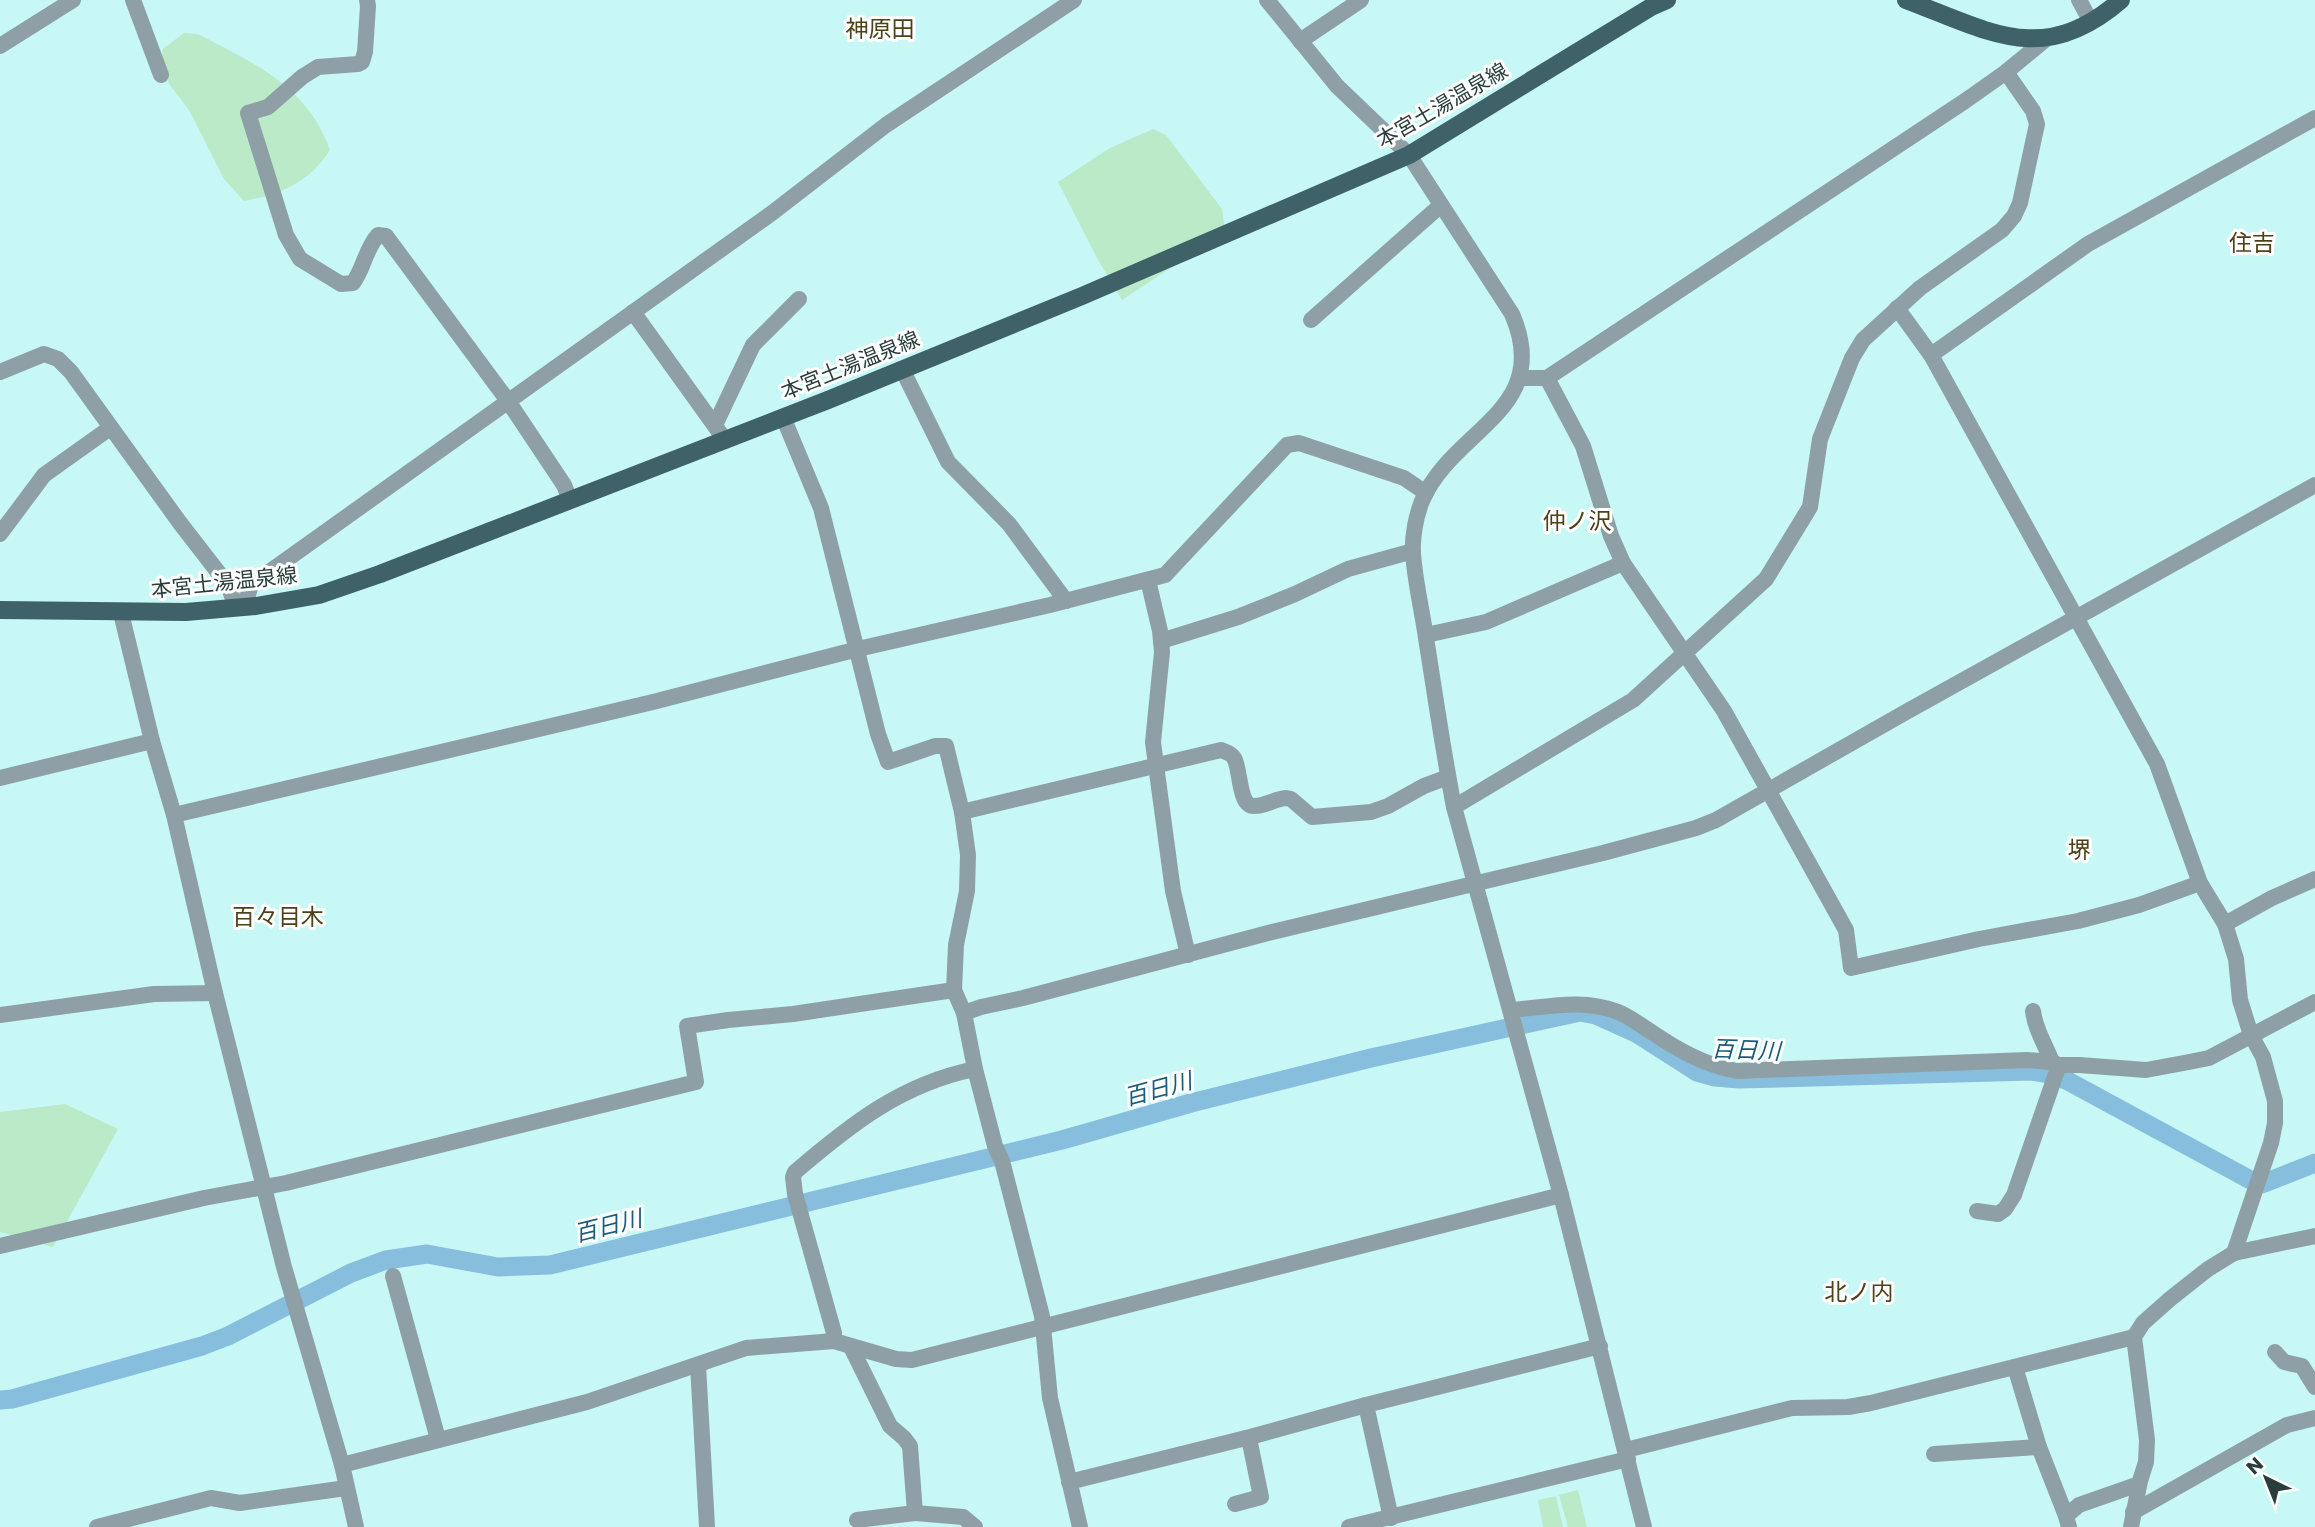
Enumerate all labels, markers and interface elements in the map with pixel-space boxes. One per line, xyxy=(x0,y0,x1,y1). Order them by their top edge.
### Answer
district label: 神原田 xyxy=(846,13,915,45)
street label: 本宮土湯温泉線 xyxy=(1371,56,1513,154)
district label: 住吉 xyxy=(2229,227,2275,259)
street label: 本宮土湯温泉線 xyxy=(776,324,924,406)
district label: 仲ノ沢 xyxy=(1543,505,1612,537)
street label: 本宮土湯温泉線 xyxy=(149,560,299,604)
district label: 堺 xyxy=(2068,834,2091,866)
district label: 百々目木 xyxy=(232,901,324,933)
water label: 百日川 xyxy=(1711,1033,1784,1067)
water label: 百日川 xyxy=(1121,1064,1198,1113)
water label: 百日川 xyxy=(571,1201,648,1250)
district label: 北ノ内 xyxy=(1825,1276,1894,1308)
north arrow xyxy=(2231,1443,2301,1513)
text: N xyxy=(2240,1451,2269,1481)

